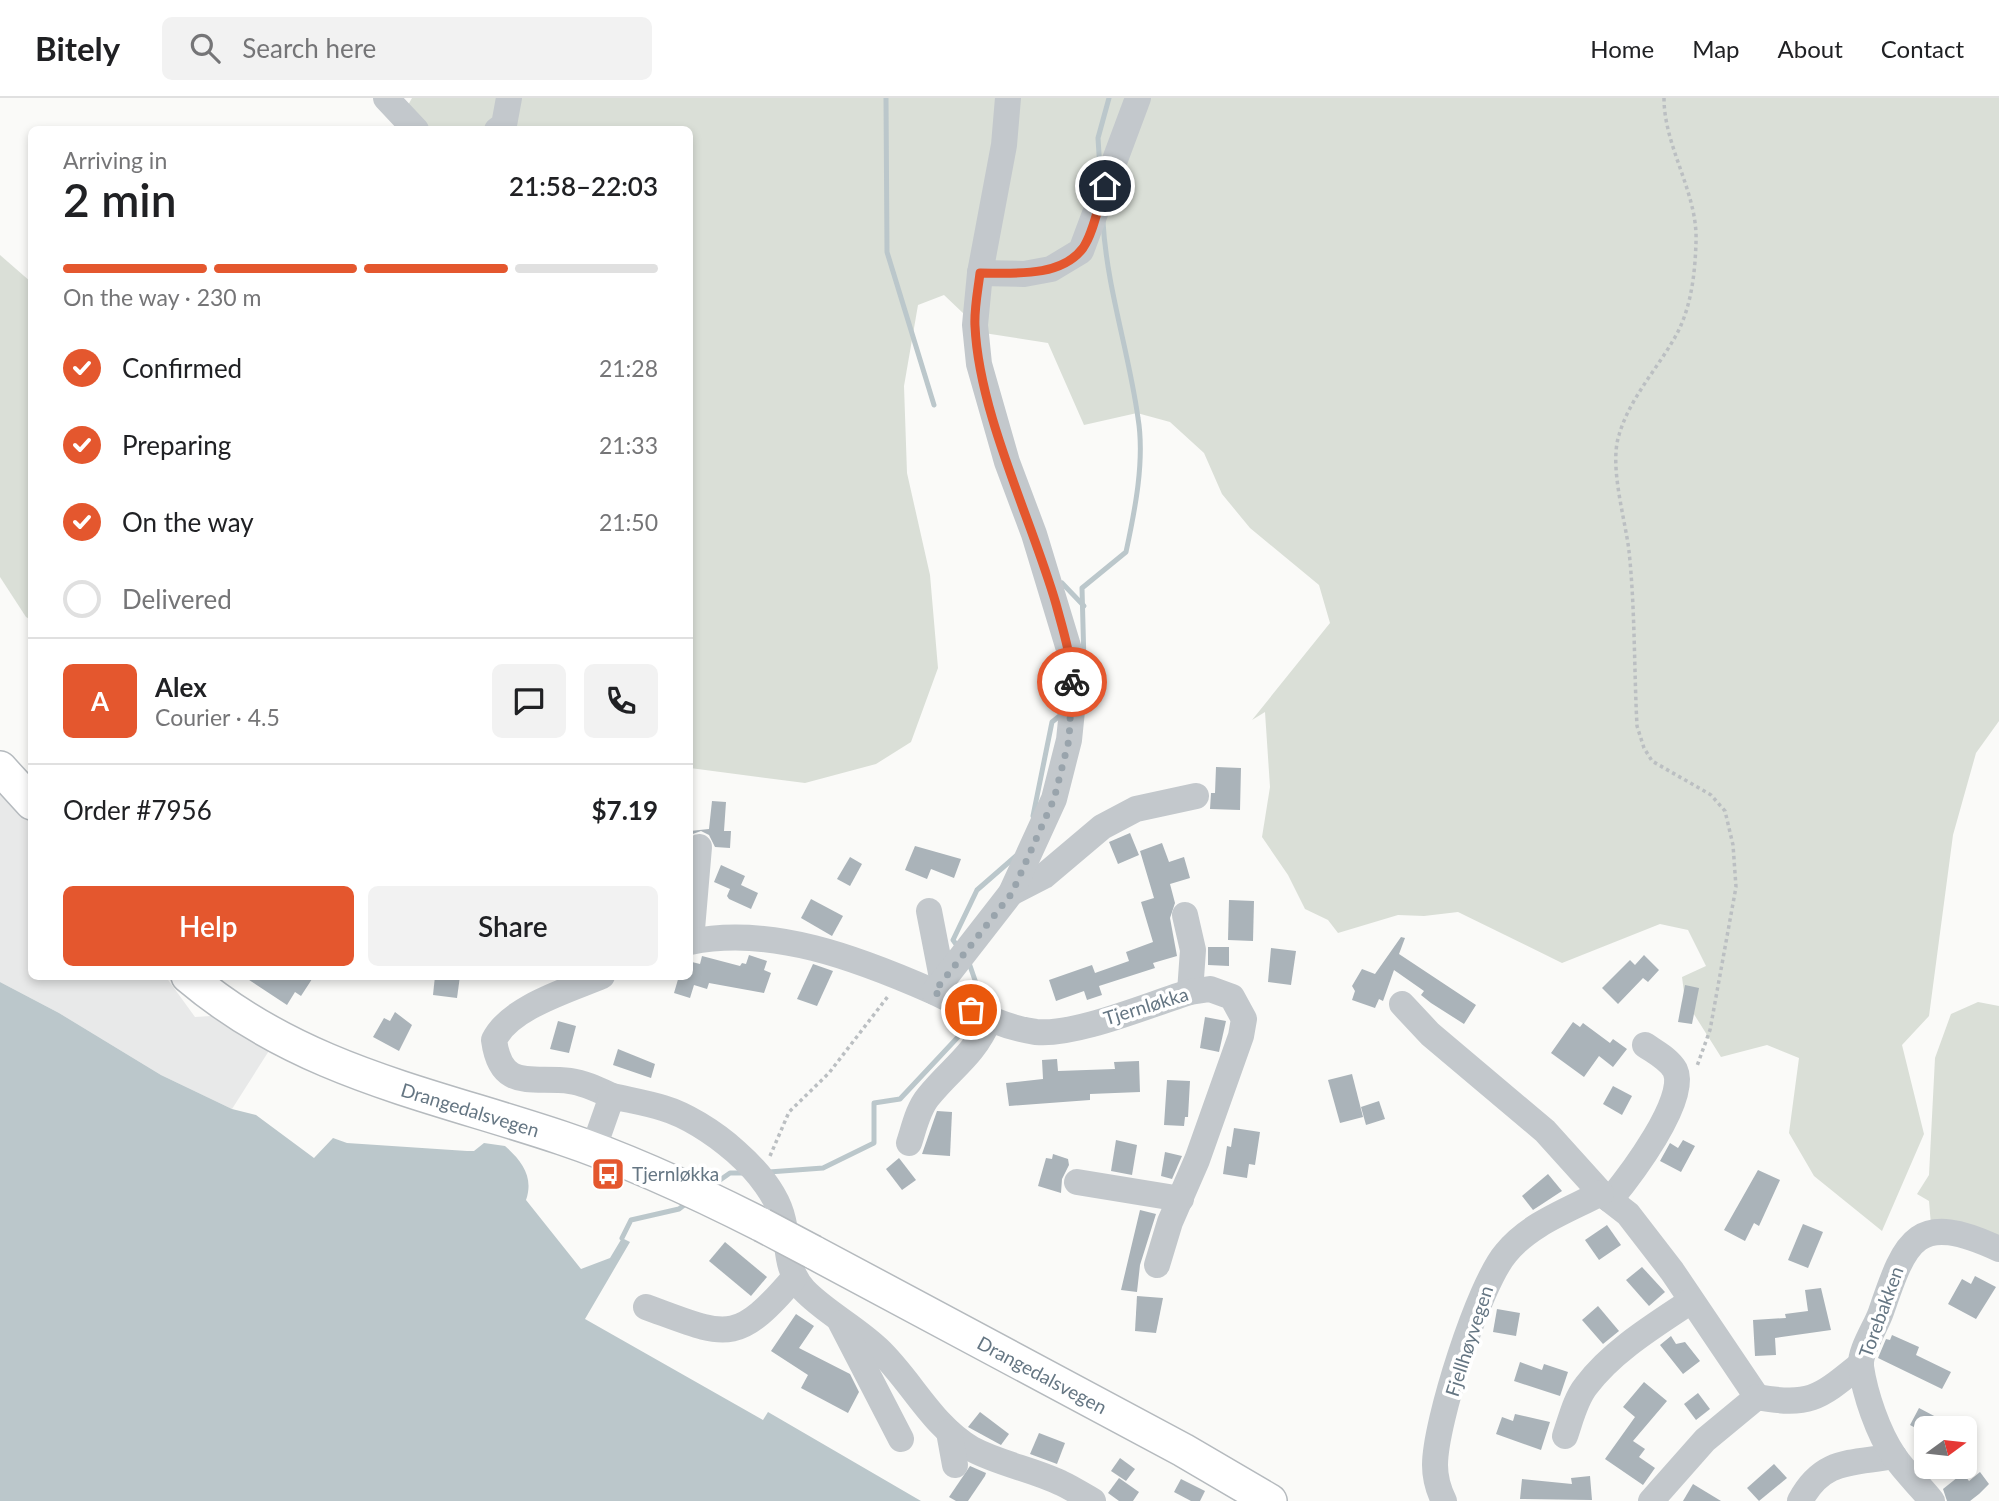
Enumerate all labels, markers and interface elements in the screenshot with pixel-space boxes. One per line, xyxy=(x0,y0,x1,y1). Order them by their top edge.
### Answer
search box xyxy=(162,17,652,80)
text: Bitely xyxy=(35,28,120,68)
icon: search xyxy=(186,29,224,67)
text: Search here xyxy=(242,32,376,64)
text: Home xyxy=(1590,34,1654,63)
text: Map xyxy=(1692,34,1740,63)
text: About xyxy=(1778,34,1843,63)
text: Contact xyxy=(1881,34,1964,63)
text: Arriving in xyxy=(63,146,167,174)
pin xyxy=(1075,156,1135,216)
icon: home xyxy=(1086,167,1124,205)
text: 21:58–22:03 xyxy=(509,170,658,202)
text: 2 min xyxy=(63,172,177,227)
text: On the way · 230 m xyxy=(63,283,262,311)
icon: check xyxy=(63,349,101,387)
text: Confirmed xyxy=(122,352,242,384)
text: 21:28 xyxy=(599,354,658,382)
icon: check xyxy=(63,426,101,464)
text: Preparing xyxy=(122,429,231,461)
text: 21:33 xyxy=(599,431,658,459)
icon: check xyxy=(63,503,101,541)
text: On the way xyxy=(122,506,254,538)
text: 21:50 xyxy=(599,508,658,536)
text: Delivered xyxy=(122,583,232,615)
courier xyxy=(1037,647,1107,717)
icon: bike xyxy=(1053,663,1091,701)
button: chat xyxy=(492,664,566,738)
button: phone xyxy=(584,664,658,738)
text: Alex xyxy=(155,671,207,703)
text: A xyxy=(91,685,109,717)
text: Courier · 4.5 xyxy=(155,703,280,731)
text: Order #7956 xyxy=(63,794,212,826)
text: $7.19 xyxy=(592,794,658,826)
button: Help xyxy=(63,886,354,966)
button: Share xyxy=(368,886,658,966)
pin xyxy=(941,980,1001,1040)
street label: Tjernløkka xyxy=(1101,982,1191,1029)
icon: bag xyxy=(952,991,990,1029)
street label: Drangedalsvegen xyxy=(398,1078,542,1141)
bus stop icon: Tjernløkka xyxy=(589,1155,627,1193)
place label: Tjernløkka xyxy=(632,1162,719,1185)
street label: Torebakken xyxy=(1853,1263,1908,1361)
street label: Fjellhøyvegen xyxy=(1440,1283,1497,1399)
street label: Drangedalsvegen xyxy=(974,1331,1111,1418)
north arrow xyxy=(1914,1416,1978,1479)
map controls xyxy=(1914,1416,1977,1479)

